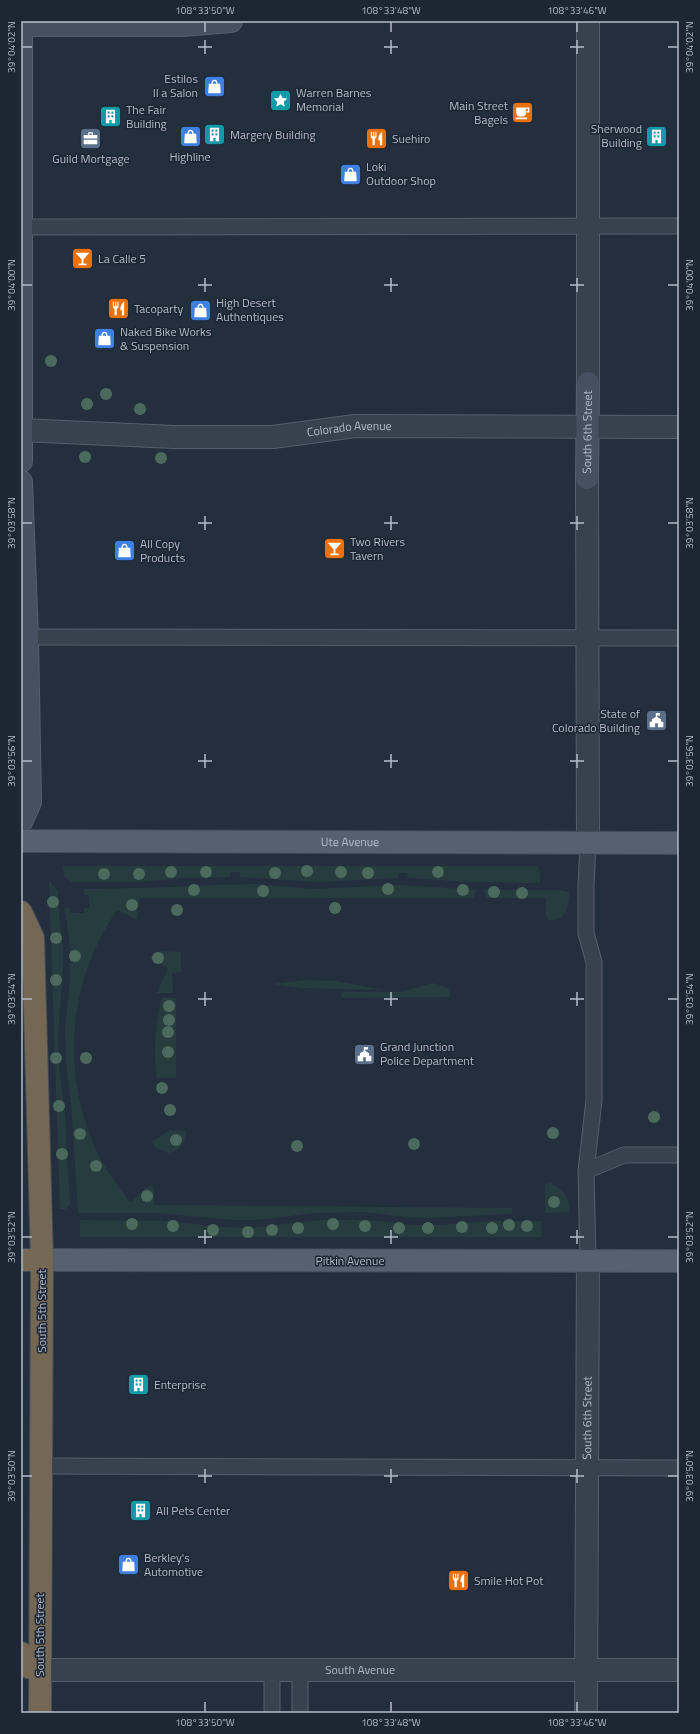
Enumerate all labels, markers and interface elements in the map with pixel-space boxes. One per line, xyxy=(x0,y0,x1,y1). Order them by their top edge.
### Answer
text: 108°33'50"W xyxy=(175,3,235,18)
text: 108°33'48"W xyxy=(361,3,421,18)
text: 108°33'46"W xyxy=(547,3,607,18)
text: 39°04'02"N xyxy=(4,21,19,73)
text: 39°04'02"N xyxy=(682,21,697,73)
place label: Estilos II a Salon xyxy=(153,69,198,102)
shop icon: Estilos II a Salon xyxy=(201,73,227,99)
place label: Warren Barnes Memorial xyxy=(296,83,372,116)
place icon: Warren Barnes Memorial xyxy=(267,87,293,113)
place label: Main Street Bagels xyxy=(449,96,509,129)
place label: The Fair Building xyxy=(126,100,167,133)
cafe icon: Main Street Bagels xyxy=(510,100,536,126)
building icon: The Fair Building xyxy=(97,104,123,130)
place label: Sherwood Building xyxy=(591,119,642,152)
building icon: Margery Building xyxy=(202,122,228,148)
shop icon: Highline xyxy=(177,123,203,149)
building icon: Sherwood Building xyxy=(644,123,670,149)
office icon: Guild Mortgage xyxy=(78,125,104,151)
place label: Margery Building xyxy=(230,125,316,144)
restaurant icon: Suehiro xyxy=(363,126,389,152)
place label: Suehiro xyxy=(392,129,430,148)
place label: Highline xyxy=(169,147,211,166)
place label: Guild Mortgage xyxy=(52,149,130,168)
place label: Loki Outdoor Shop xyxy=(366,157,436,190)
shop icon: Loki Outdoor Shop xyxy=(338,161,364,187)
bar icon: La Calle 5 xyxy=(69,246,95,272)
place label: La Calle 5 xyxy=(98,249,146,268)
text: 39°04'00"N xyxy=(4,259,19,311)
text: 39°04'00"N xyxy=(682,259,697,311)
place label: High Desert Authentiques xyxy=(216,293,284,326)
restaurant icon: Tacoparty xyxy=(106,296,132,322)
shop icon: High Desert Authentiques xyxy=(188,297,214,323)
place label: Tacoparty xyxy=(134,299,183,318)
place label: Naked Bike Works & Suspension xyxy=(120,322,212,355)
shop icon: Naked Bike Works & Suspension xyxy=(91,326,117,352)
street label: South 6th Street xyxy=(577,389,597,474)
street label: Colorado Avenue xyxy=(306,416,392,441)
text: 39°03'58"N xyxy=(4,497,19,549)
text: 39°03'58"N xyxy=(682,497,697,549)
place label: Two Rivers Tavern xyxy=(350,532,405,565)
place label: All Copy Products xyxy=(140,534,186,567)
bar icon: Two Rivers Tavern xyxy=(321,536,347,562)
shop icon: All Copy Products xyxy=(112,538,138,564)
place label: State of Colorado Building xyxy=(552,704,640,737)
public building icon: State of Colorado Building xyxy=(643,708,669,734)
text: 39°03'56"N xyxy=(4,735,19,787)
text: 39°03'56"N xyxy=(682,735,697,787)
street label: Ute Avenue xyxy=(321,832,379,851)
text: 39°03'54"N xyxy=(4,973,19,1025)
text: 39°03'54"N xyxy=(682,973,697,1025)
place label: Grand Junction Police Department xyxy=(380,1037,475,1070)
public building icon: Grand Junction Police Department xyxy=(352,1041,378,1067)
text: 39°03'52"N xyxy=(4,1211,19,1263)
text: 39°03'52"N xyxy=(682,1211,697,1263)
street label: Pitkin Avenue xyxy=(316,1251,384,1270)
street label: South 5th Street xyxy=(32,1268,51,1353)
building icon: Enterprise xyxy=(125,1372,151,1398)
place label: Enterprise xyxy=(154,1375,206,1394)
street label: South 6th Street xyxy=(577,1375,596,1460)
text: 39°03'50"N xyxy=(4,1450,19,1502)
text: 39°03'50"N xyxy=(682,1450,697,1502)
building icon: All Pets Center xyxy=(127,1498,153,1524)
place label: All Pets Center xyxy=(156,1501,230,1520)
place label: Berkley's Automotive xyxy=(144,1548,203,1581)
shop icon: Berkley's Automotive xyxy=(115,1552,141,1578)
restaurant icon: Smile Hot Pot xyxy=(445,1568,471,1594)
place label: Smile Hot Pot xyxy=(474,1571,544,1590)
street label: South 5th Street xyxy=(30,1592,49,1677)
street label: South Avenue xyxy=(325,1660,395,1679)
text: 108°33'50"W xyxy=(175,1715,235,1730)
text: 108°33'48"W xyxy=(361,1715,421,1730)
text: 108°33'46"W xyxy=(547,1715,607,1730)

